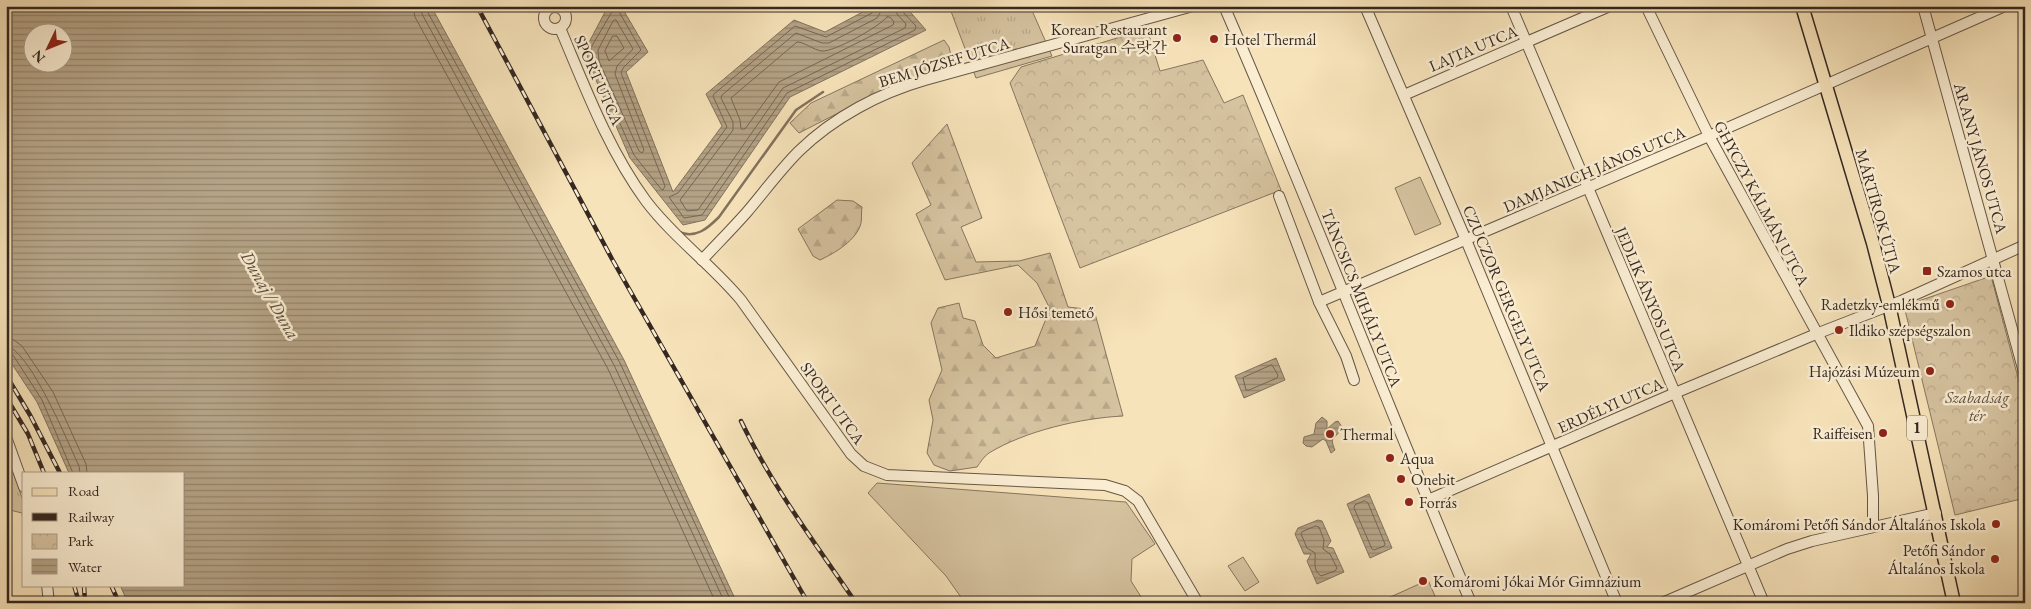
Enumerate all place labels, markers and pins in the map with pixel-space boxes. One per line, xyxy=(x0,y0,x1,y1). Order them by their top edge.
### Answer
place label: Korean Restaurant Suratgan 수랏간 xyxy=(1051,19,1168,58)
place label: Hotel Thermál xyxy=(1224,29,1317,50)
marker: Korean Restaurant Suratgan 수랏간 xyxy=(1171,32,1183,44)
marker: Hotel Thermál xyxy=(1208,33,1220,45)
place label: Szamos utca xyxy=(1937,261,2012,282)
marker: Szamos utca xyxy=(1921,265,1933,277)
place label: Radetzky-emlékmű xyxy=(1821,294,1941,315)
marker: Radetzky-emlékmű xyxy=(1944,298,1956,310)
place label: Hősi temető xyxy=(1018,302,1094,323)
marker: Hősi temető xyxy=(1002,306,1014,318)
place label: Ildiko szépségszalon xyxy=(1849,320,1971,341)
marker: Ildiko szépségszalon xyxy=(1833,324,1845,336)
place label: Hajózási Múzeum xyxy=(1809,361,1921,382)
marker: Hajózási Múzeum xyxy=(1924,365,1936,377)
place label: Raiffeisen xyxy=(1812,423,1874,444)
place label: Thermal xyxy=(1340,424,1393,445)
marker: Raiffeisen xyxy=(1877,427,1889,439)
marker: Thermal xyxy=(1324,428,1336,440)
place label: Aqua xyxy=(1399,448,1435,469)
marker: Aqua xyxy=(1384,452,1396,464)
place label: Onebit xyxy=(1411,469,1455,490)
marker: Onebit xyxy=(1395,473,1407,485)
place label: Forrás xyxy=(1419,492,1457,513)
marker: Forrás xyxy=(1403,496,1415,508)
place label: Komáromi Petőfi Sándor Általános Iskola xyxy=(1733,514,1987,535)
marker: Komáromi Petőfi Sándor Általános Iskola xyxy=(1990,518,2002,530)
place label: Petőfi Sándor Általános Iskola xyxy=(1887,540,1986,579)
marker: Petőfi Sándor Általános Iskola xyxy=(1989,553,2001,565)
place label: Komáromi Jókai Mór Gimnázium xyxy=(1433,571,1642,592)
marker: Komáromi Jókai Mór Gimnázium xyxy=(1417,575,1429,587)

